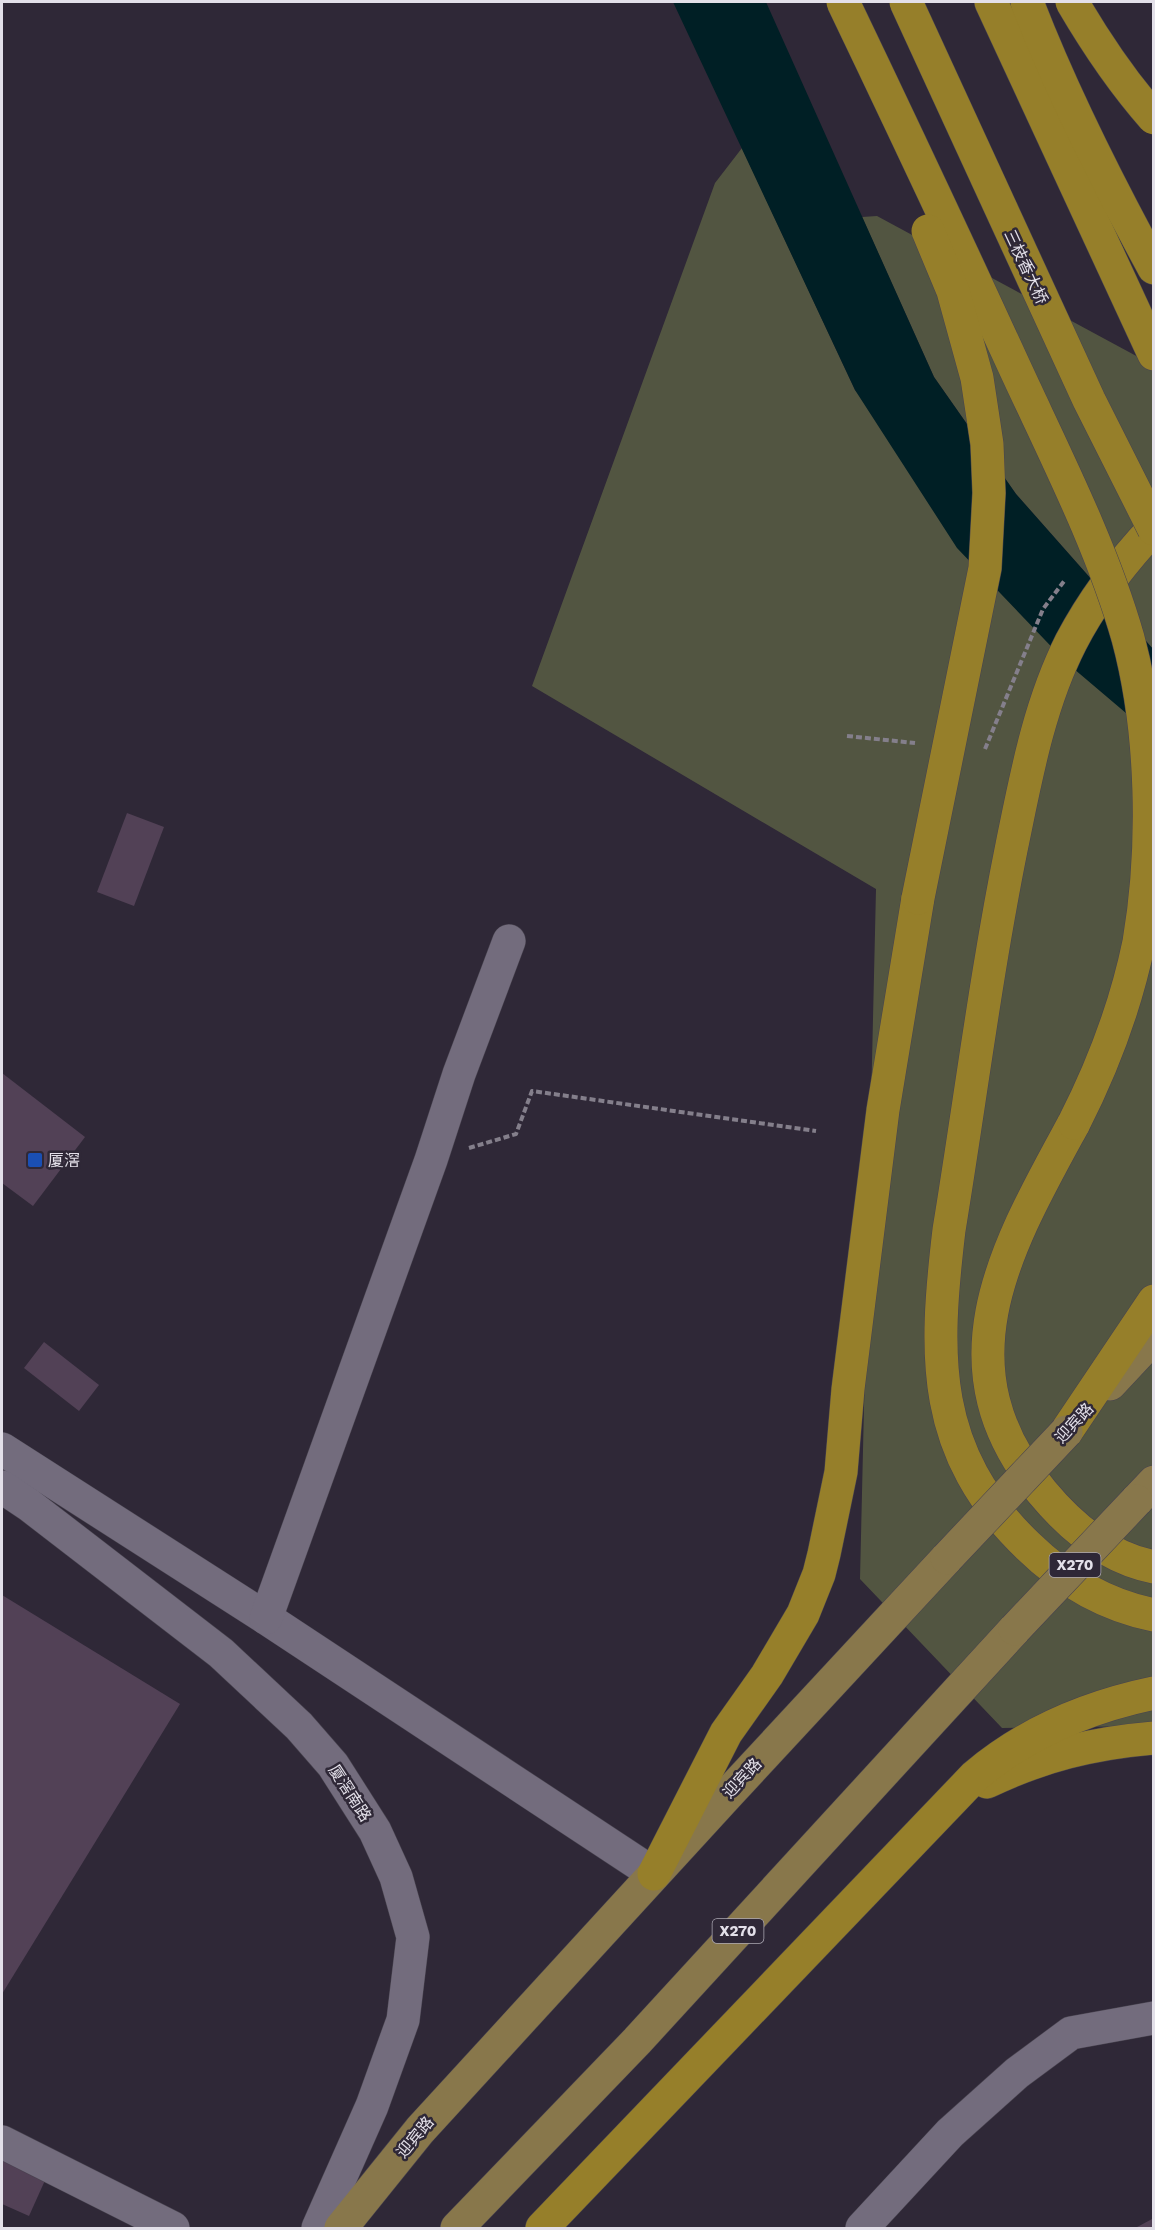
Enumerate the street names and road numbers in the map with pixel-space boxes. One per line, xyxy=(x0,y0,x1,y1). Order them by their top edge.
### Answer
street label: 三枝香大桥 xyxy=(1000,227,1052,307)
street label: 迎宾路 xyxy=(1051,1399,1097,1447)
road number: X270 xyxy=(1050,1553,1100,1577)
street label: 迎宾路 xyxy=(719,1754,765,1802)
street label: 厦滘南路 xyxy=(325,1761,375,1825)
road number: X270 xyxy=(712,1919,764,1943)
street label: 迎宾路 xyxy=(392,2113,438,2161)

